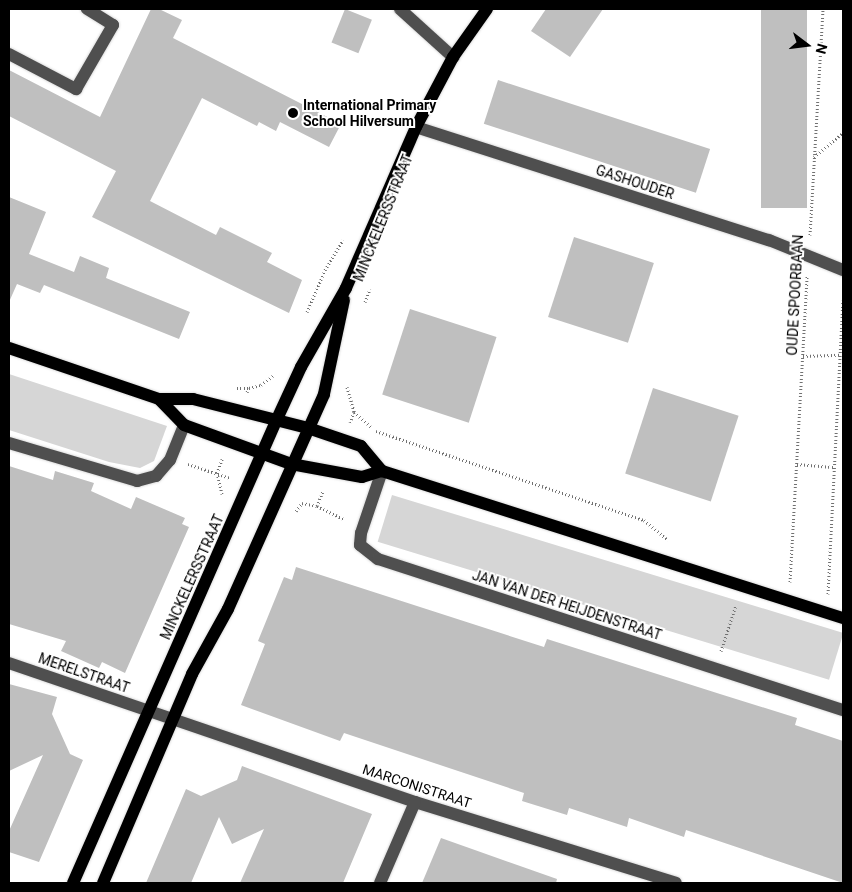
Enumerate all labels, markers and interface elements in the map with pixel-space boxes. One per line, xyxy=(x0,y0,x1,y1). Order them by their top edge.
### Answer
north arrow xyxy=(782,20,832,70)
text: N xyxy=(812,42,830,56)
place label: International Primary School Hilversum xyxy=(303,97,436,130)
marker: International Primary School Hilversum xyxy=(287,107,299,119)
street label: MINCKELERSSTRAAT xyxy=(350,152,416,284)
street label: GASHOUDER xyxy=(594,161,676,203)
street label: OUDE SPOORBAAN xyxy=(783,234,807,356)
street label: MINCKELERSSTRAAT xyxy=(157,512,227,642)
street label: JAN VAN DER HEIJDENSTRAAT xyxy=(470,566,664,644)
street label: MERELSTRAAT xyxy=(36,650,132,696)
street label: MARCONISTRAAT xyxy=(360,760,474,812)

